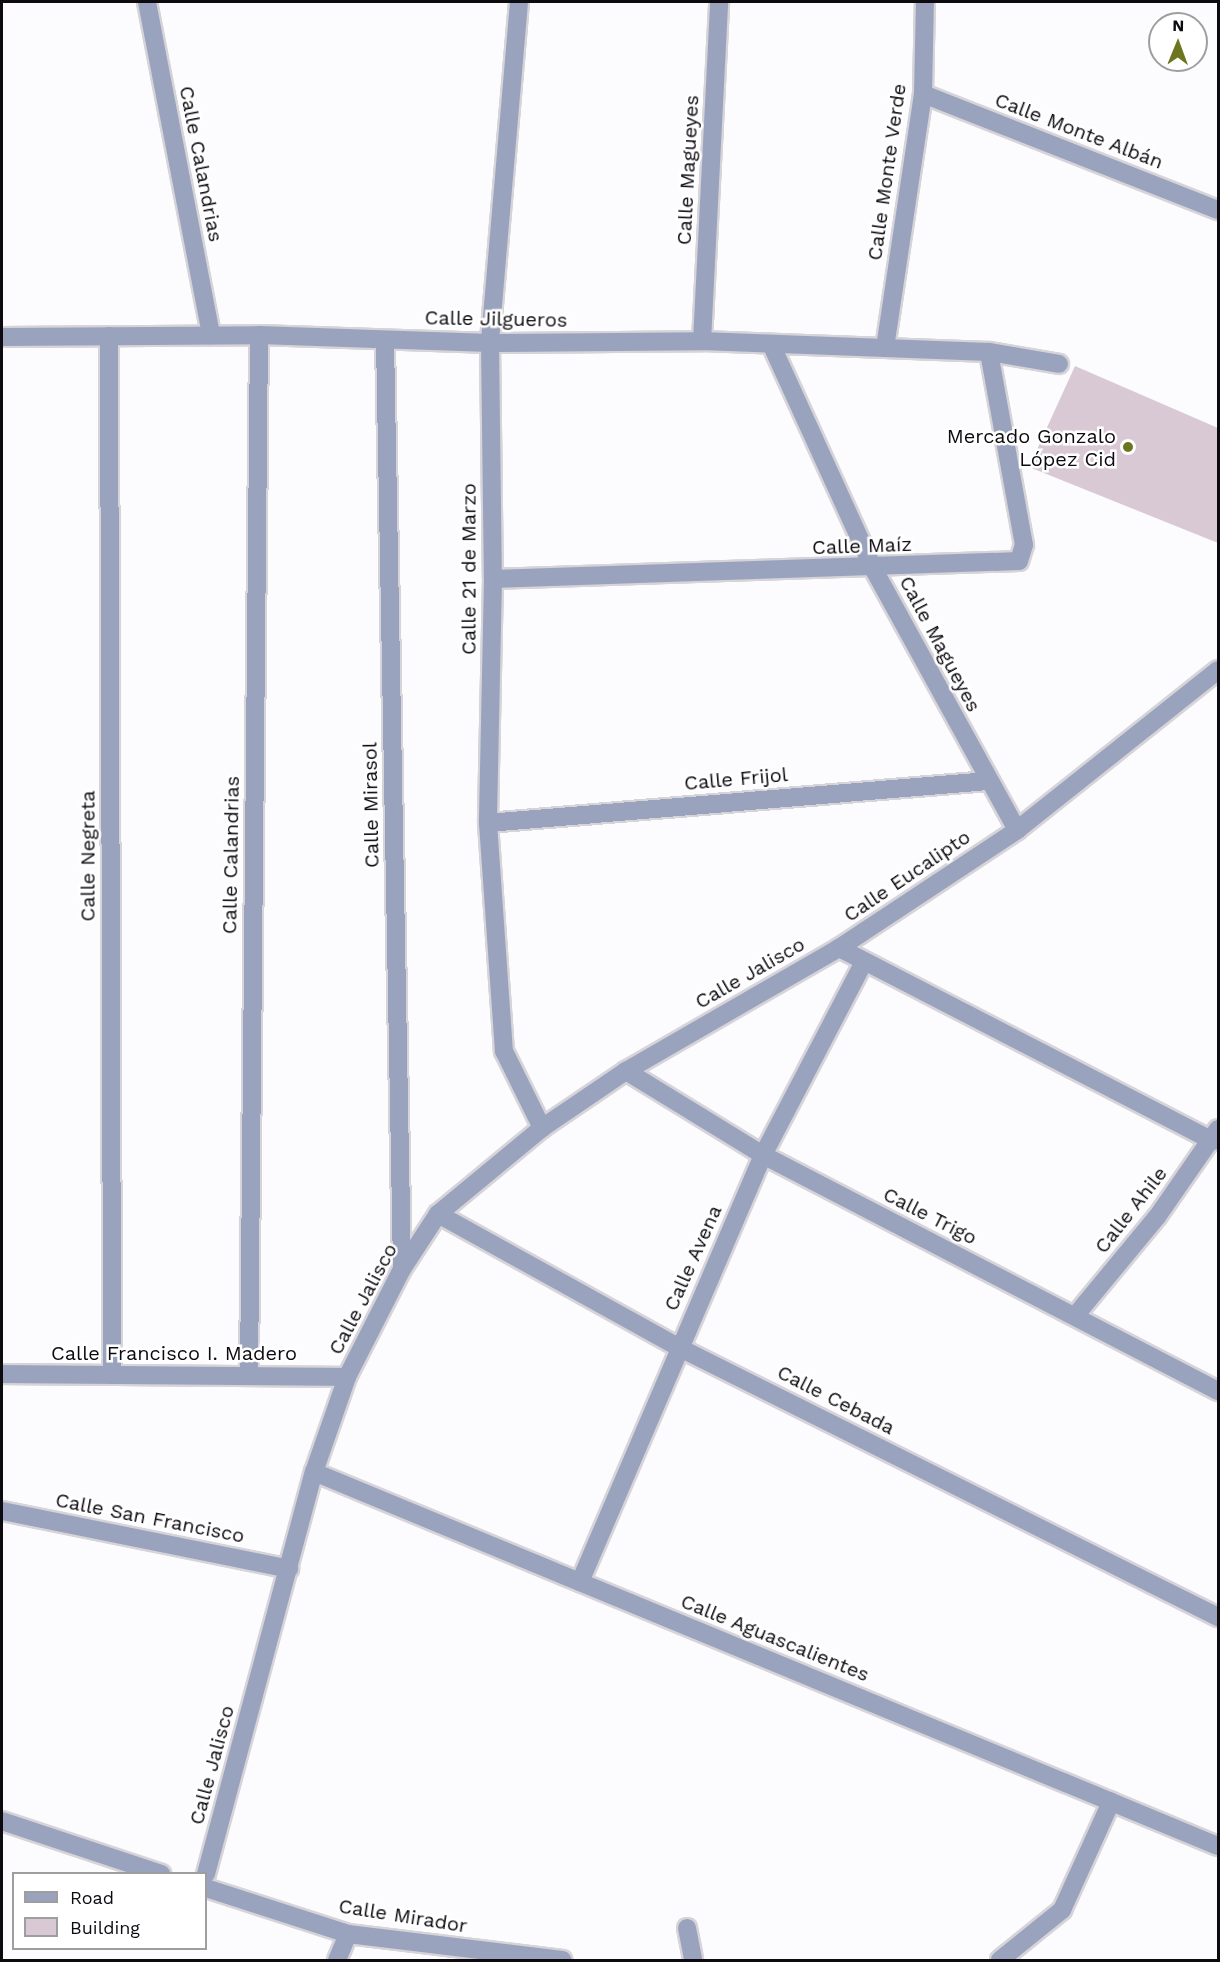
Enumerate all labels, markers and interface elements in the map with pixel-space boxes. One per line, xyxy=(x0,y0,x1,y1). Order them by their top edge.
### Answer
north arrow xyxy=(1148,12,1208,72)
text: N xyxy=(1172,16,1184,35)
street label: Calle Monte Verde xyxy=(863,82,911,262)
street label: Calle Calandrias xyxy=(174,84,228,244)
street label: Calle Monte Albán xyxy=(991,88,1167,174)
street label: Calle Magueyes xyxy=(672,94,704,246)
street label: Calle Jilgueros xyxy=(424,306,568,332)
place label: Mercado Gonzalo López Cid xyxy=(947,424,1116,471)
marker: Mercado Gonzalo López Cid xyxy=(1121,440,1135,454)
street label: Calle 21 de Marzo xyxy=(457,483,481,655)
street label: Calle Maíz xyxy=(812,532,912,560)
street label: Calle Magueyes xyxy=(894,572,986,716)
street label: Calle Mirasol xyxy=(358,742,384,868)
street label: Calle Frijol xyxy=(683,763,789,795)
street label: Calle Calandrias xyxy=(218,776,244,934)
street label: Calle Negreta xyxy=(76,790,100,922)
street label: Calle Eucalipto xyxy=(839,825,975,927)
street label: Calle Jalisco xyxy=(691,932,809,1014)
street label: Calle Ahile xyxy=(1089,1162,1173,1258)
street label: Calle Trigo xyxy=(879,1182,981,1250)
street label: Calle Avena xyxy=(659,1201,727,1315)
street label: Calle Jalisco xyxy=(324,1239,402,1359)
street label: Calle Francisco I. Madero xyxy=(51,1341,297,1365)
street label: Calle Cebada xyxy=(773,1360,899,1440)
street label: Calle San Francisco xyxy=(53,1488,247,1548)
street label: Calle Aguascalientes xyxy=(677,1589,873,1687)
street label: Calle Jalisco xyxy=(184,1702,240,1828)
legend xyxy=(12,1872,207,1950)
text: Road xyxy=(70,1887,114,1908)
street label: Calle Mirador xyxy=(337,1894,469,1938)
text: Building xyxy=(70,1917,140,1938)

